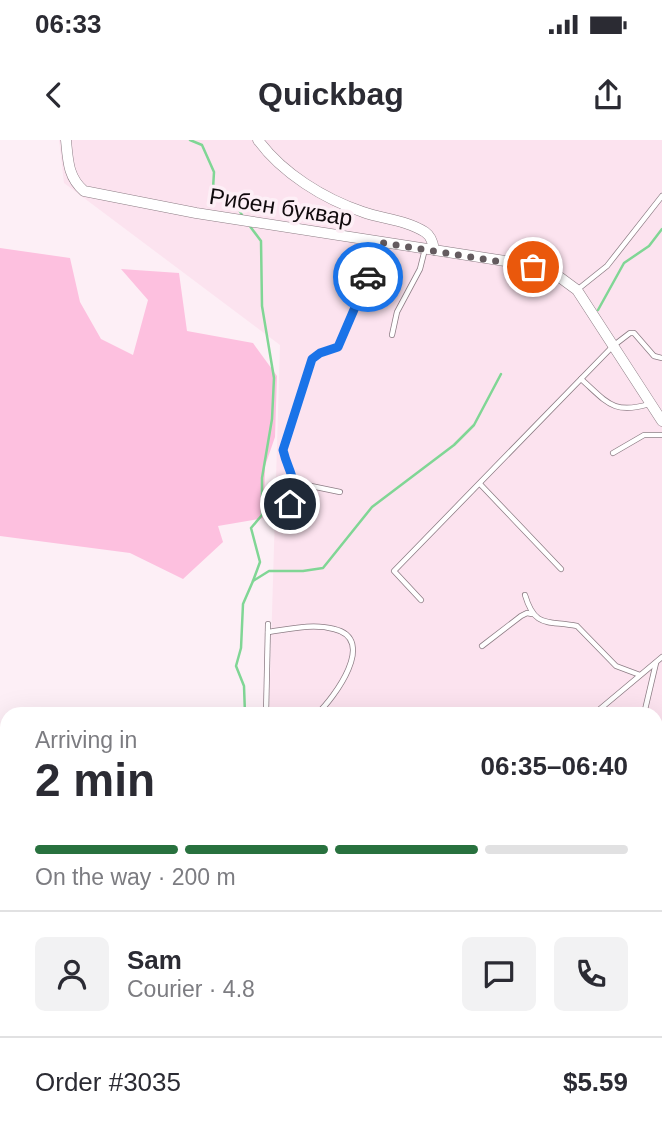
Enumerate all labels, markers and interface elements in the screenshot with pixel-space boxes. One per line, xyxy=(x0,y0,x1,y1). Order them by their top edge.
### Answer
text: 06:33 xyxy=(35,9,102,39)
icon: back xyxy=(35,76,73,114)
text: Quickbag xyxy=(258,76,404,112)
icon: share xyxy=(589,76,627,114)
street label: Рибен буквар xyxy=(207,183,355,231)
pin xyxy=(503,237,563,297)
courier xyxy=(333,242,403,312)
icon: bag xyxy=(514,248,552,286)
icon: car xyxy=(349,258,387,296)
pin xyxy=(260,474,320,534)
icon: home xyxy=(271,485,309,523)
text: Arriving in xyxy=(35,727,137,753)
text: 06:35–06:40 xyxy=(481,751,628,781)
text: 2 min xyxy=(35,754,155,806)
text: On the way · 200 m xyxy=(35,864,236,890)
button: person xyxy=(35,937,109,1011)
button: chat xyxy=(462,937,536,1011)
button: phone xyxy=(554,937,628,1011)
text: Sam xyxy=(127,945,182,975)
text: Courier · 4.8 xyxy=(127,976,255,1002)
text: Order #3035 xyxy=(35,1067,181,1097)
text: $5.59 xyxy=(563,1067,628,1097)

